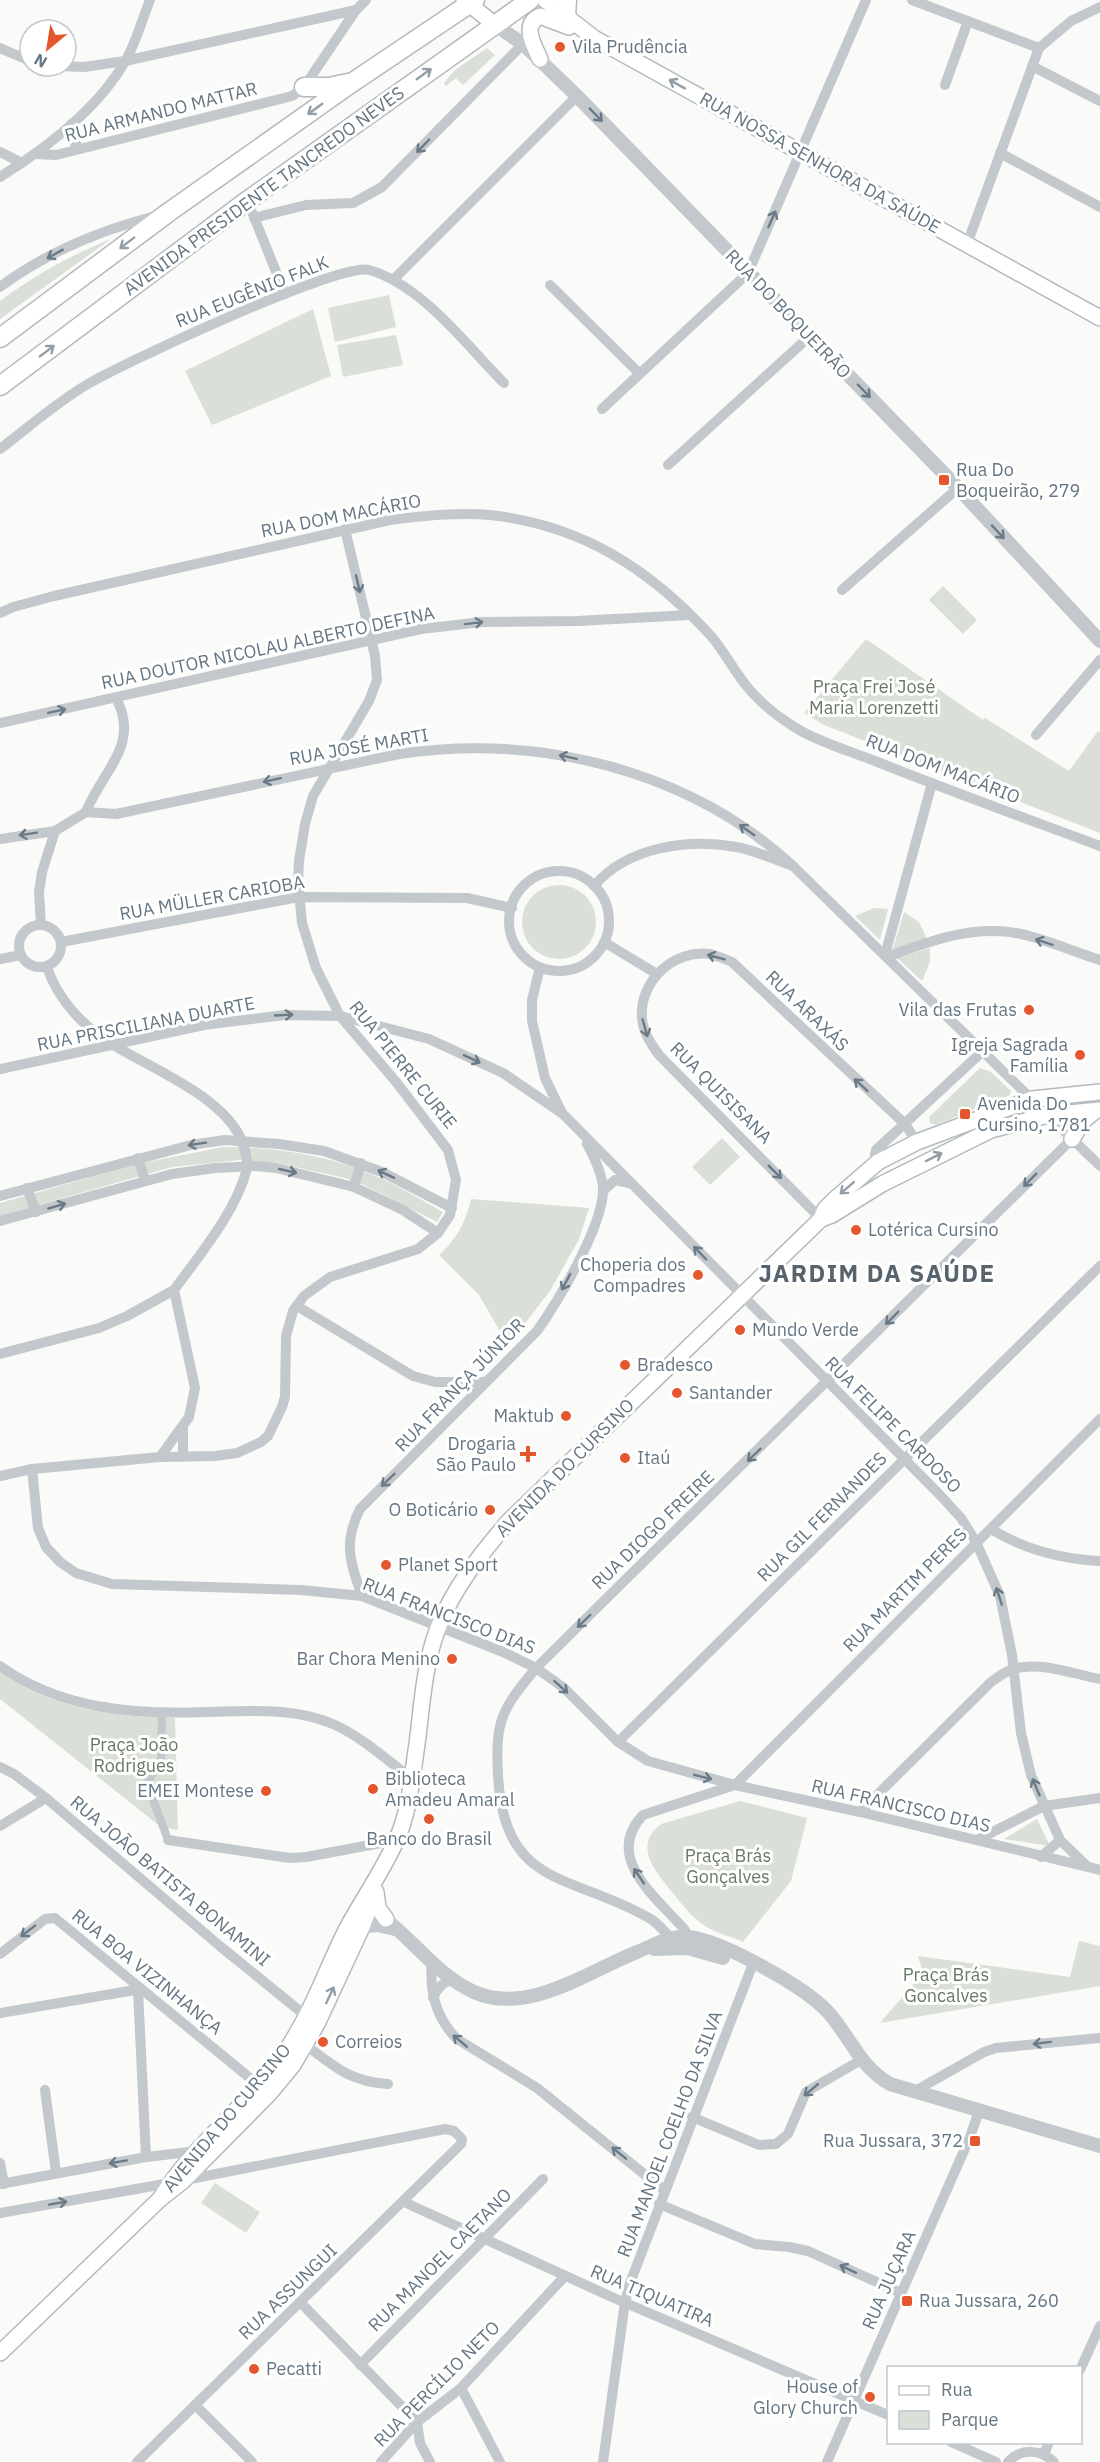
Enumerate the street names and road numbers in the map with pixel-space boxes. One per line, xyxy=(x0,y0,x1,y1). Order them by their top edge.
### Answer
street label: RUA ARMANDO MATTAR xyxy=(62,76,260,147)
street label: AVENIDA PRESIDENTE TANCREDO NEVES xyxy=(119,81,409,300)
street label: RUA NOSSA SENHORA DA SAÚDE xyxy=(696,87,945,238)
street label: RUA DO BOQUEIRÃO xyxy=(721,244,856,383)
street label: RUA EUGÊNIO FALK xyxy=(172,250,332,333)
street label: RUA DOM MACÁRIO xyxy=(259,489,423,542)
street label: RUA DOUTOR NICOLAU ALBERTO DEFINA xyxy=(99,601,437,694)
street label: RUA JOSÉ MARTI xyxy=(288,723,430,770)
street label: RUA DOM MACÁRIO xyxy=(863,729,1023,808)
street label: RUA MÜLLER CARIOBA xyxy=(118,870,307,925)
street label: RUA ARAXÁS xyxy=(761,965,854,1056)
street label: RUA PRISCILIANA DUARTE xyxy=(35,991,257,1056)
street label: RUA PIERRE CURIE xyxy=(345,996,462,1133)
street label: RUA QUISISANA xyxy=(665,1037,778,1149)
street label: RUA FRANÇA JÚNIOR xyxy=(390,1313,530,1456)
street label: RUA FELIPE CARDOSO xyxy=(820,1352,966,1498)
street label: AVENIDA DO CURSINO xyxy=(490,1393,639,1542)
street label: RUA GIL FERNANDES xyxy=(752,1447,891,1586)
street label: RUA DIOGO FREIRE xyxy=(586,1465,719,1594)
street label: RUA MARTIM PERES xyxy=(838,1523,972,1657)
street label: RUA FRANCISCO DIAS xyxy=(360,1572,539,1659)
street label: RUA FRANCISCO DIAS xyxy=(809,1774,993,1837)
street label: RUA JOÃO BATISTA BONAMINI xyxy=(66,1790,275,1971)
street label: RUA BOA VIZINHANÇA xyxy=(67,1904,228,2040)
street label: RUA MANOEL COELHO DA SILVA xyxy=(612,2007,727,2260)
street label: AVENIDA DO CURSINO xyxy=(158,2039,296,2197)
street label: RUA MANOEL CAETANO xyxy=(363,2183,516,2336)
street label: RUA JUÇARA xyxy=(856,2226,921,2333)
street label: RUA ASSUNGUI xyxy=(234,2239,342,2344)
street label: RUA TIQUATIRA xyxy=(587,2259,718,2332)
street label: RUA PERCÍLIO NETO xyxy=(369,2316,505,2452)

